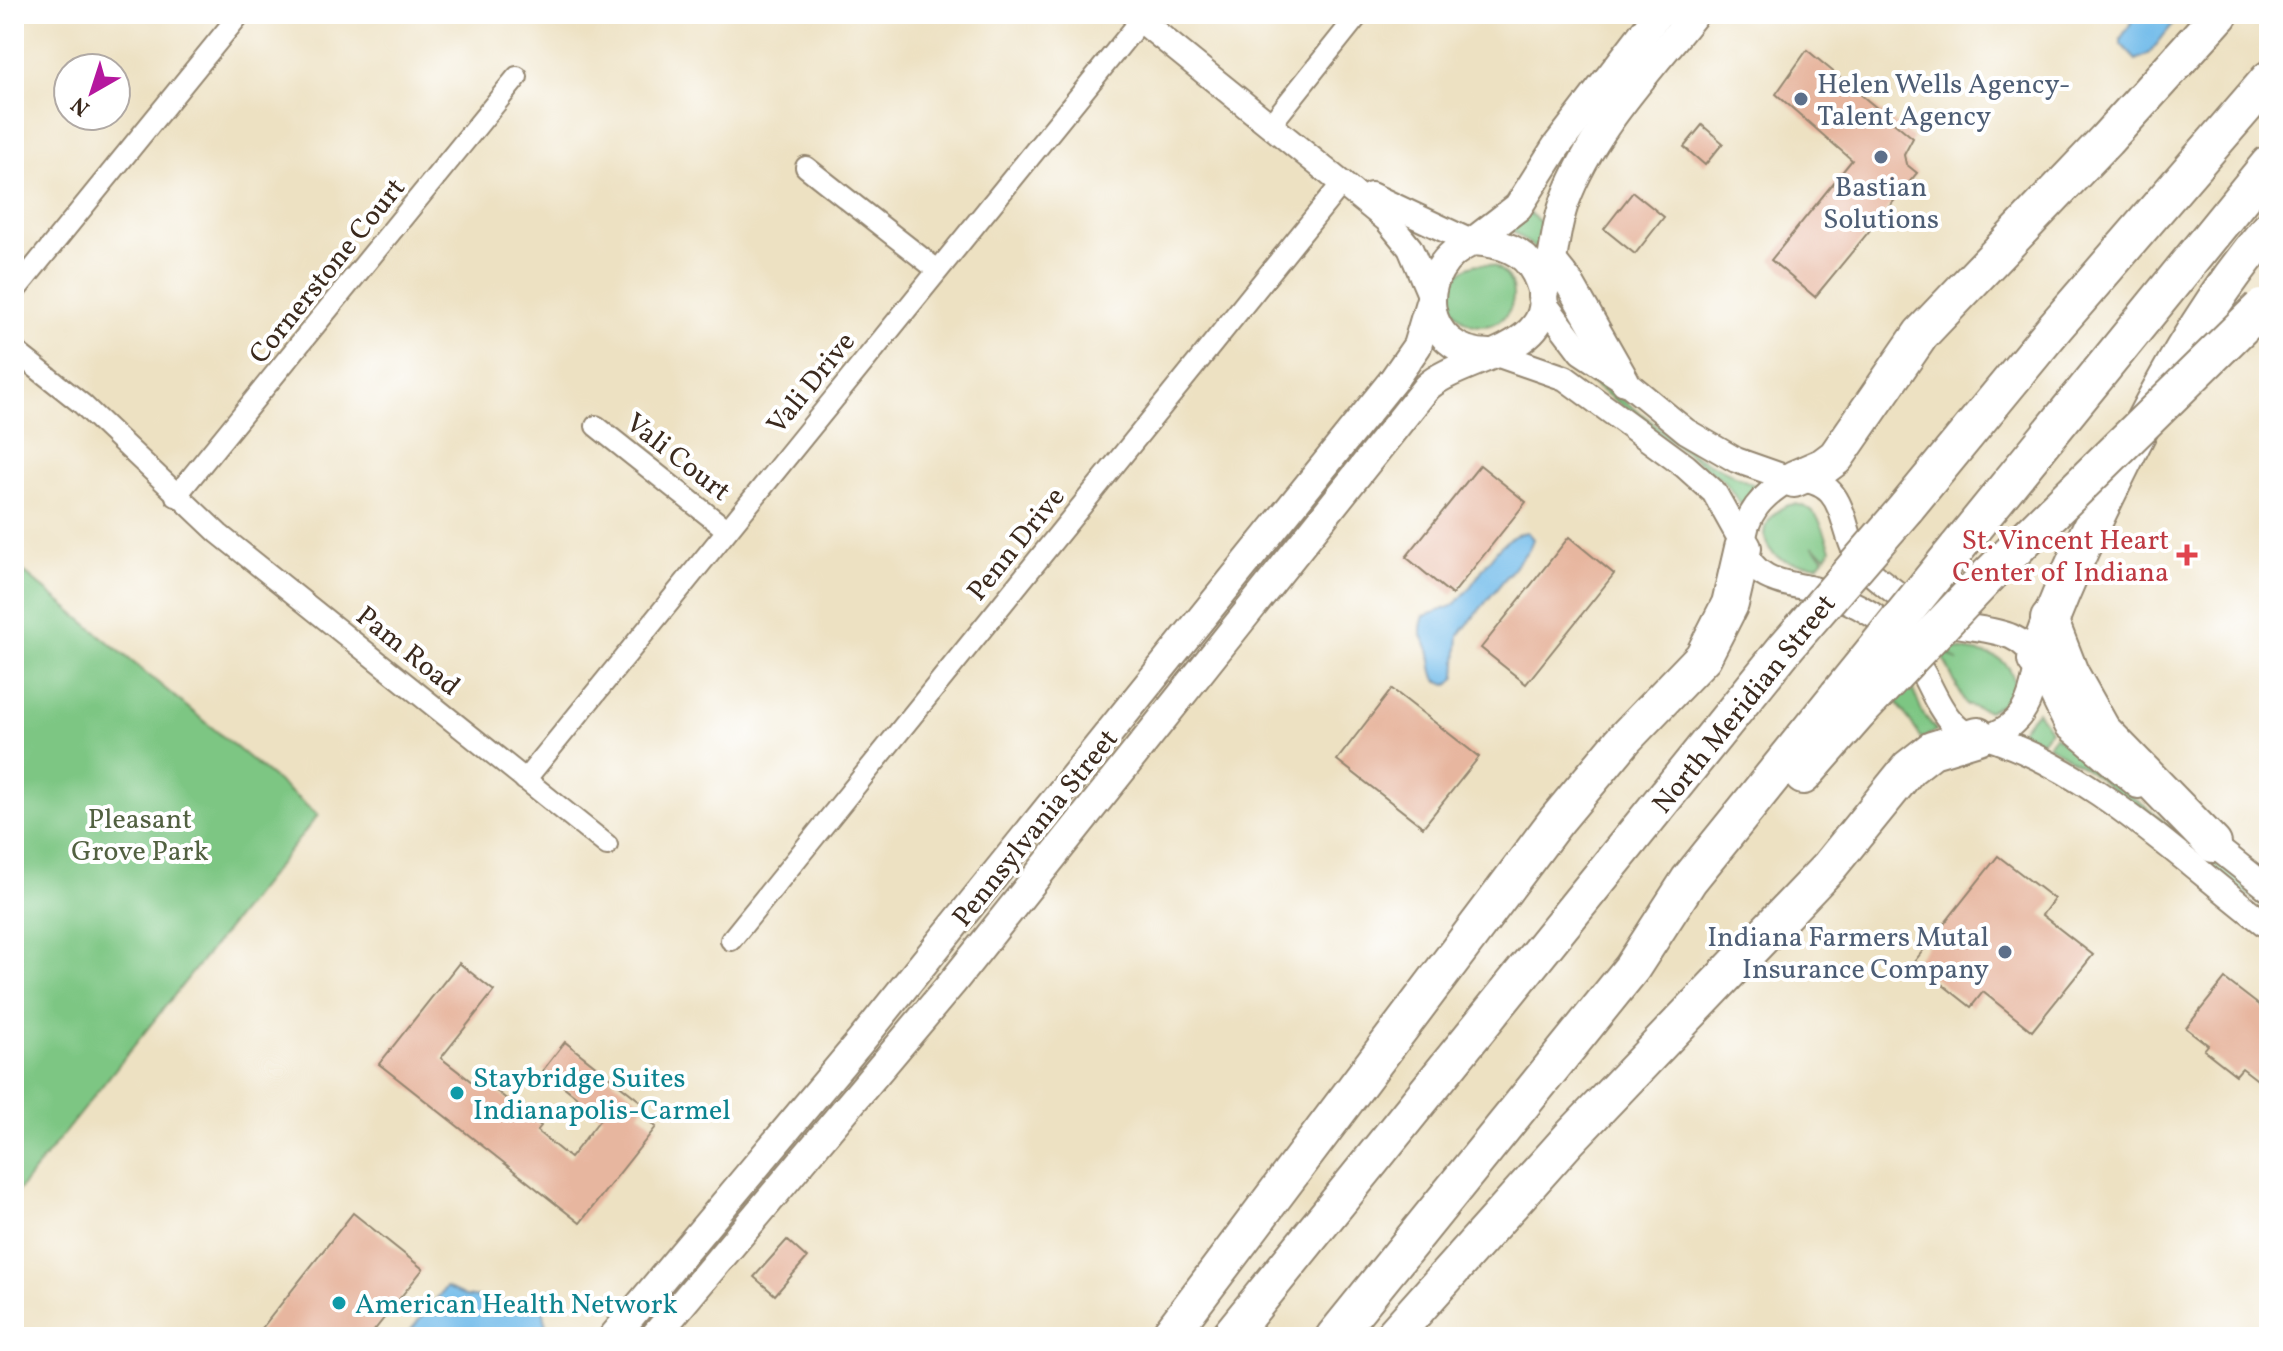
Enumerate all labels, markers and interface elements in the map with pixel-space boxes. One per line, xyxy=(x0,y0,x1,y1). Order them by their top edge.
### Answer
north arrow xyxy=(52,52,132,132)
place label: Helen Wells Agency- Talent Agency xyxy=(1817,66,2071,137)
text: N xyxy=(65,89,97,123)
marker: Helen Wells Agency- Talent Agency xyxy=(1792,90,1810,108)
marker: Bastian Solutions xyxy=(1872,148,1890,166)
place label: Bastian Solutions xyxy=(1823,169,1939,240)
street label: Cornerstone Court xyxy=(241,170,415,373)
street label: Vali Drive xyxy=(759,324,865,443)
street label: Vali Court xyxy=(617,405,738,511)
street label: Penn Drive xyxy=(959,479,1075,610)
place label: St. Vincent Heart Center of Indiana xyxy=(1952,522,2169,593)
marker: St. Vincent Heart Center of Indiana xyxy=(2176,544,2198,566)
street label: North Meridian Street xyxy=(1644,586,1846,823)
street label: Pam Road xyxy=(347,598,468,706)
street label: Pennsylvania Street xyxy=(944,721,1128,936)
park label: Pleasant Grove Park xyxy=(71,801,209,872)
place label: Indiana Farmers Mutal Insurance Company xyxy=(1707,919,1989,990)
marker: Indiana Farmers Mutal Insurance Company xyxy=(1996,943,2014,961)
place label: Staybridge Suites Indianapolis-Carmel xyxy=(473,1060,731,1131)
marker: Staybridge Suites Indianapolis-Carmel xyxy=(448,1084,466,1102)
place label: American Health Network xyxy=(355,1286,678,1325)
marker: American Health Network xyxy=(330,1294,348,1312)

